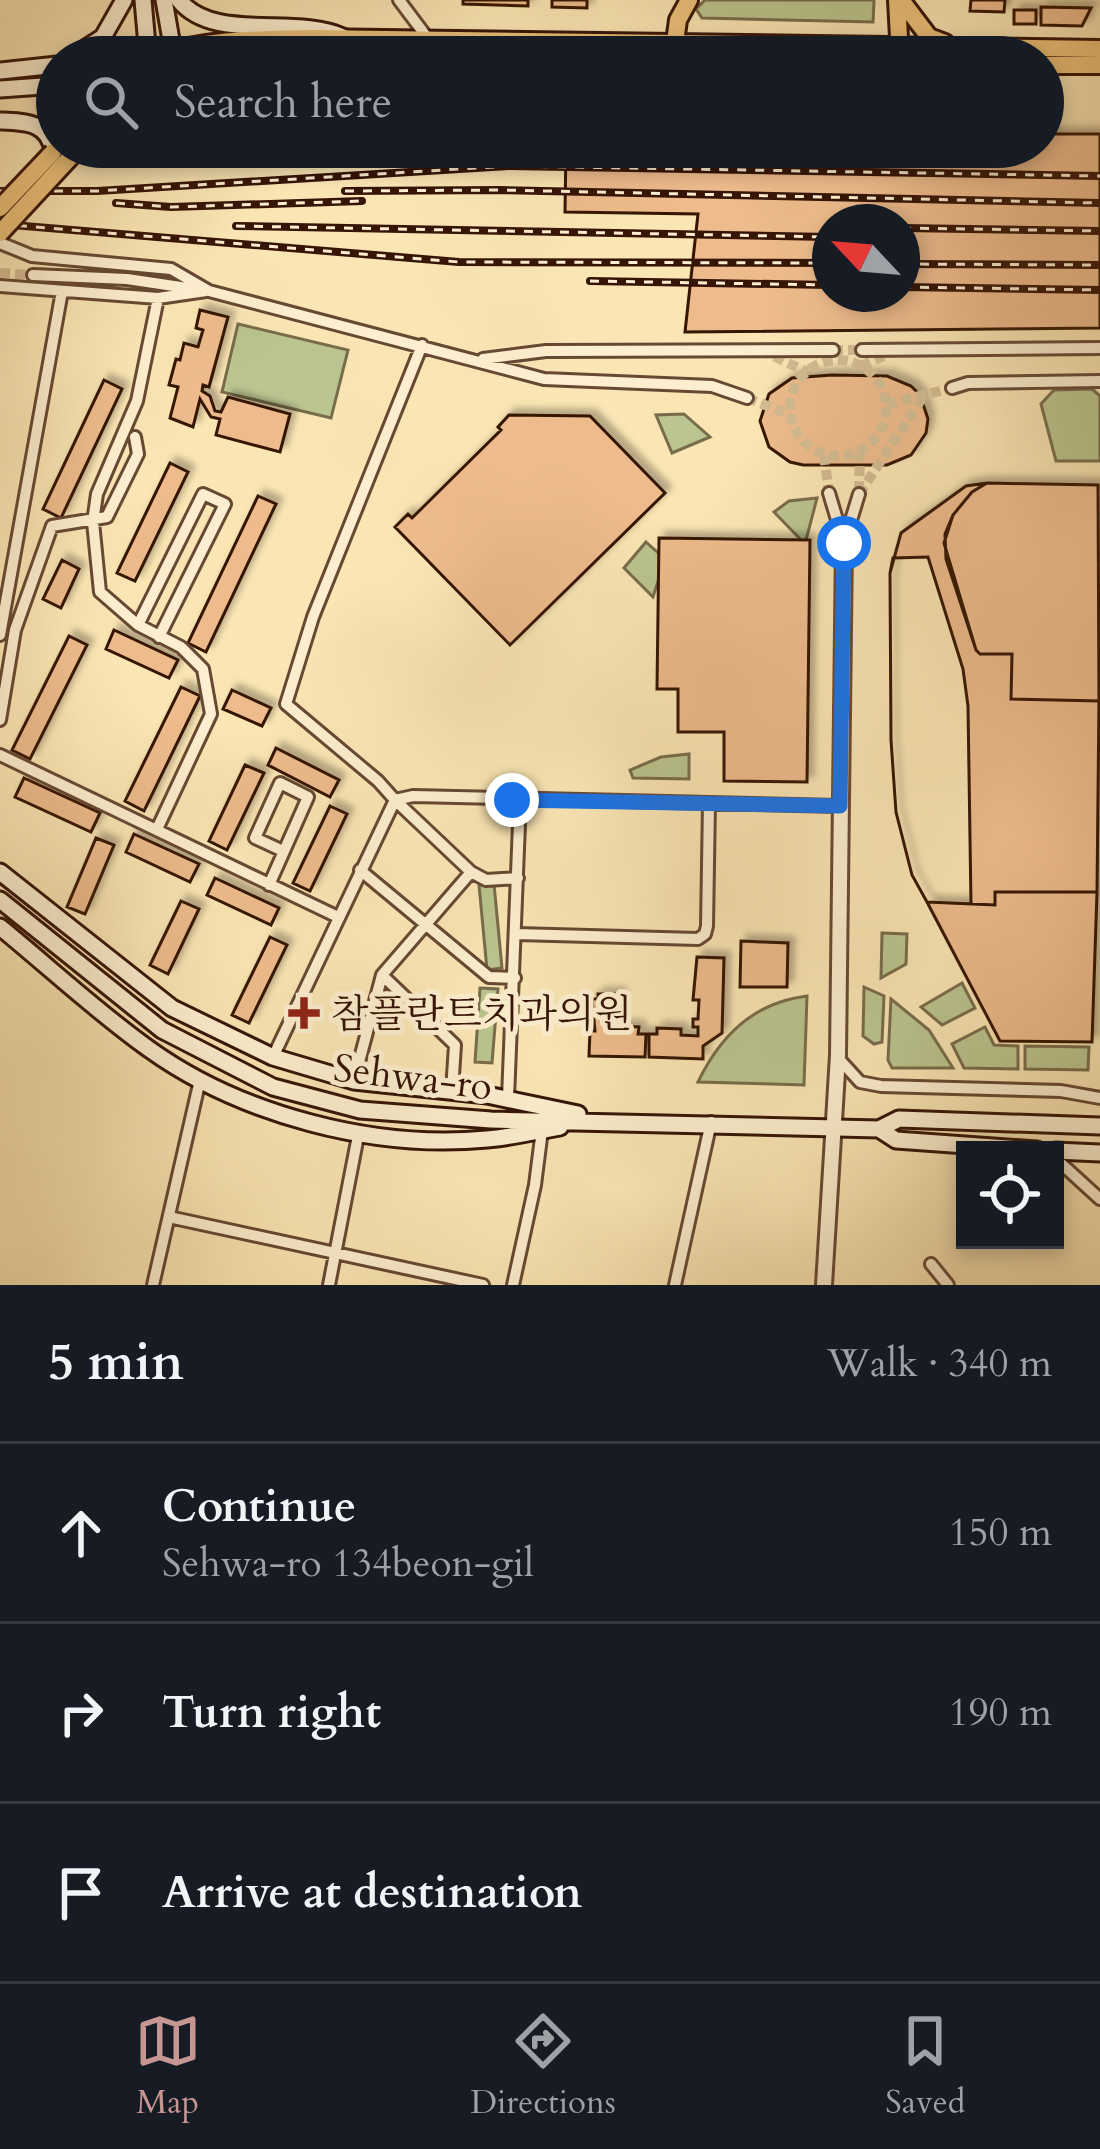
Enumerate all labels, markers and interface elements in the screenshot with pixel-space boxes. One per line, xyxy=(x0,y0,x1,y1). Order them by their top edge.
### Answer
search box xyxy=(36,36,1064,168)
icon: search xyxy=(78,69,144,135)
text: Search here xyxy=(174,72,392,133)
north arrow xyxy=(812,204,920,312)
route start xyxy=(817,516,871,570)
route end xyxy=(485,773,539,827)
place label: 참플란트치과의원 xyxy=(331,988,632,1041)
marker: 참플란트치과의원 xyxy=(288,997,320,1029)
street label: Sehwa-ro xyxy=(330,1041,495,1114)
map controls xyxy=(956,1141,1064,1249)
button: locate xyxy=(956,1141,1064,1249)
text: 5 min xyxy=(48,1328,184,1398)
text: Walk · 340 m xyxy=(827,1337,1052,1390)
text: Continue xyxy=(162,1476,356,1537)
icon: ahead xyxy=(48,1500,114,1566)
text: 150 m xyxy=(949,1506,1052,1559)
text: Sehwa-ro 134beon-gil xyxy=(162,1537,534,1590)
icon: right xyxy=(48,1680,114,1746)
text: Turn right xyxy=(162,1682,381,1743)
text: 190 m xyxy=(949,1686,1052,1739)
icon: arrive xyxy=(48,1860,114,1926)
text: Arrive at destination xyxy=(162,1862,582,1923)
tab: Map xyxy=(135,2008,201,2125)
tab: Directions xyxy=(470,2008,616,2125)
tab: Saved xyxy=(885,2008,965,2125)

